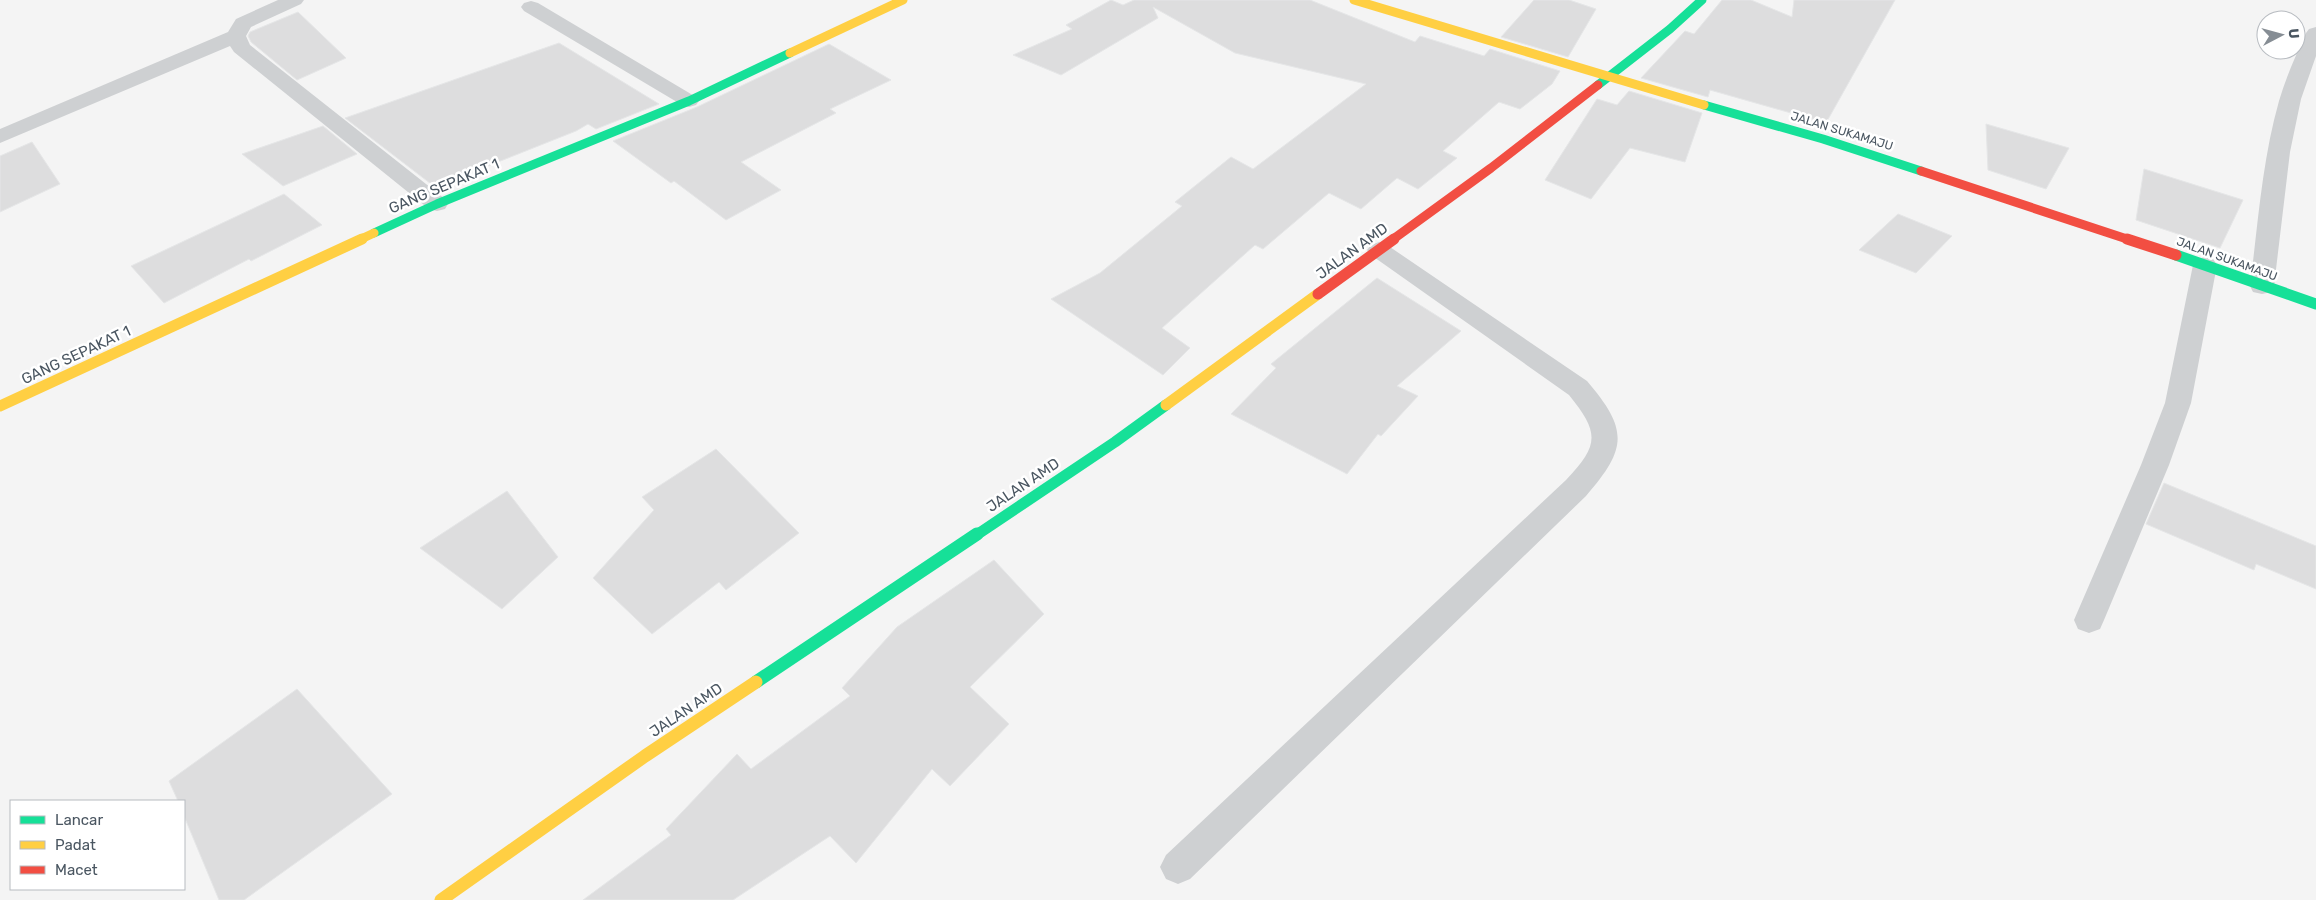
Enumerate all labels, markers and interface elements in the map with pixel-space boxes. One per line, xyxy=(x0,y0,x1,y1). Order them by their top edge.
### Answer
north arrow xyxy=(2256,10,2306,60)
text: U xyxy=(2284,28,2302,40)
street label: JALAN SUKAMAJU xyxy=(1789,109,1895,153)
street label: GANG SEPAKAT 1 xyxy=(386,155,502,217)
street label: JALAN AMD xyxy=(1313,219,1391,283)
street label: JALAN SUKAMAJU xyxy=(2175,234,2279,284)
street label: GANG SEPAKAT 1 xyxy=(19,322,133,388)
street label: JALAN AMD xyxy=(983,454,1063,516)
street label: JALAN AMD xyxy=(646,679,726,741)
legend xyxy=(10,800,185,890)
text: Lancar xyxy=(55,811,103,829)
text: Padat xyxy=(55,836,96,854)
text: Macet xyxy=(55,861,98,879)

